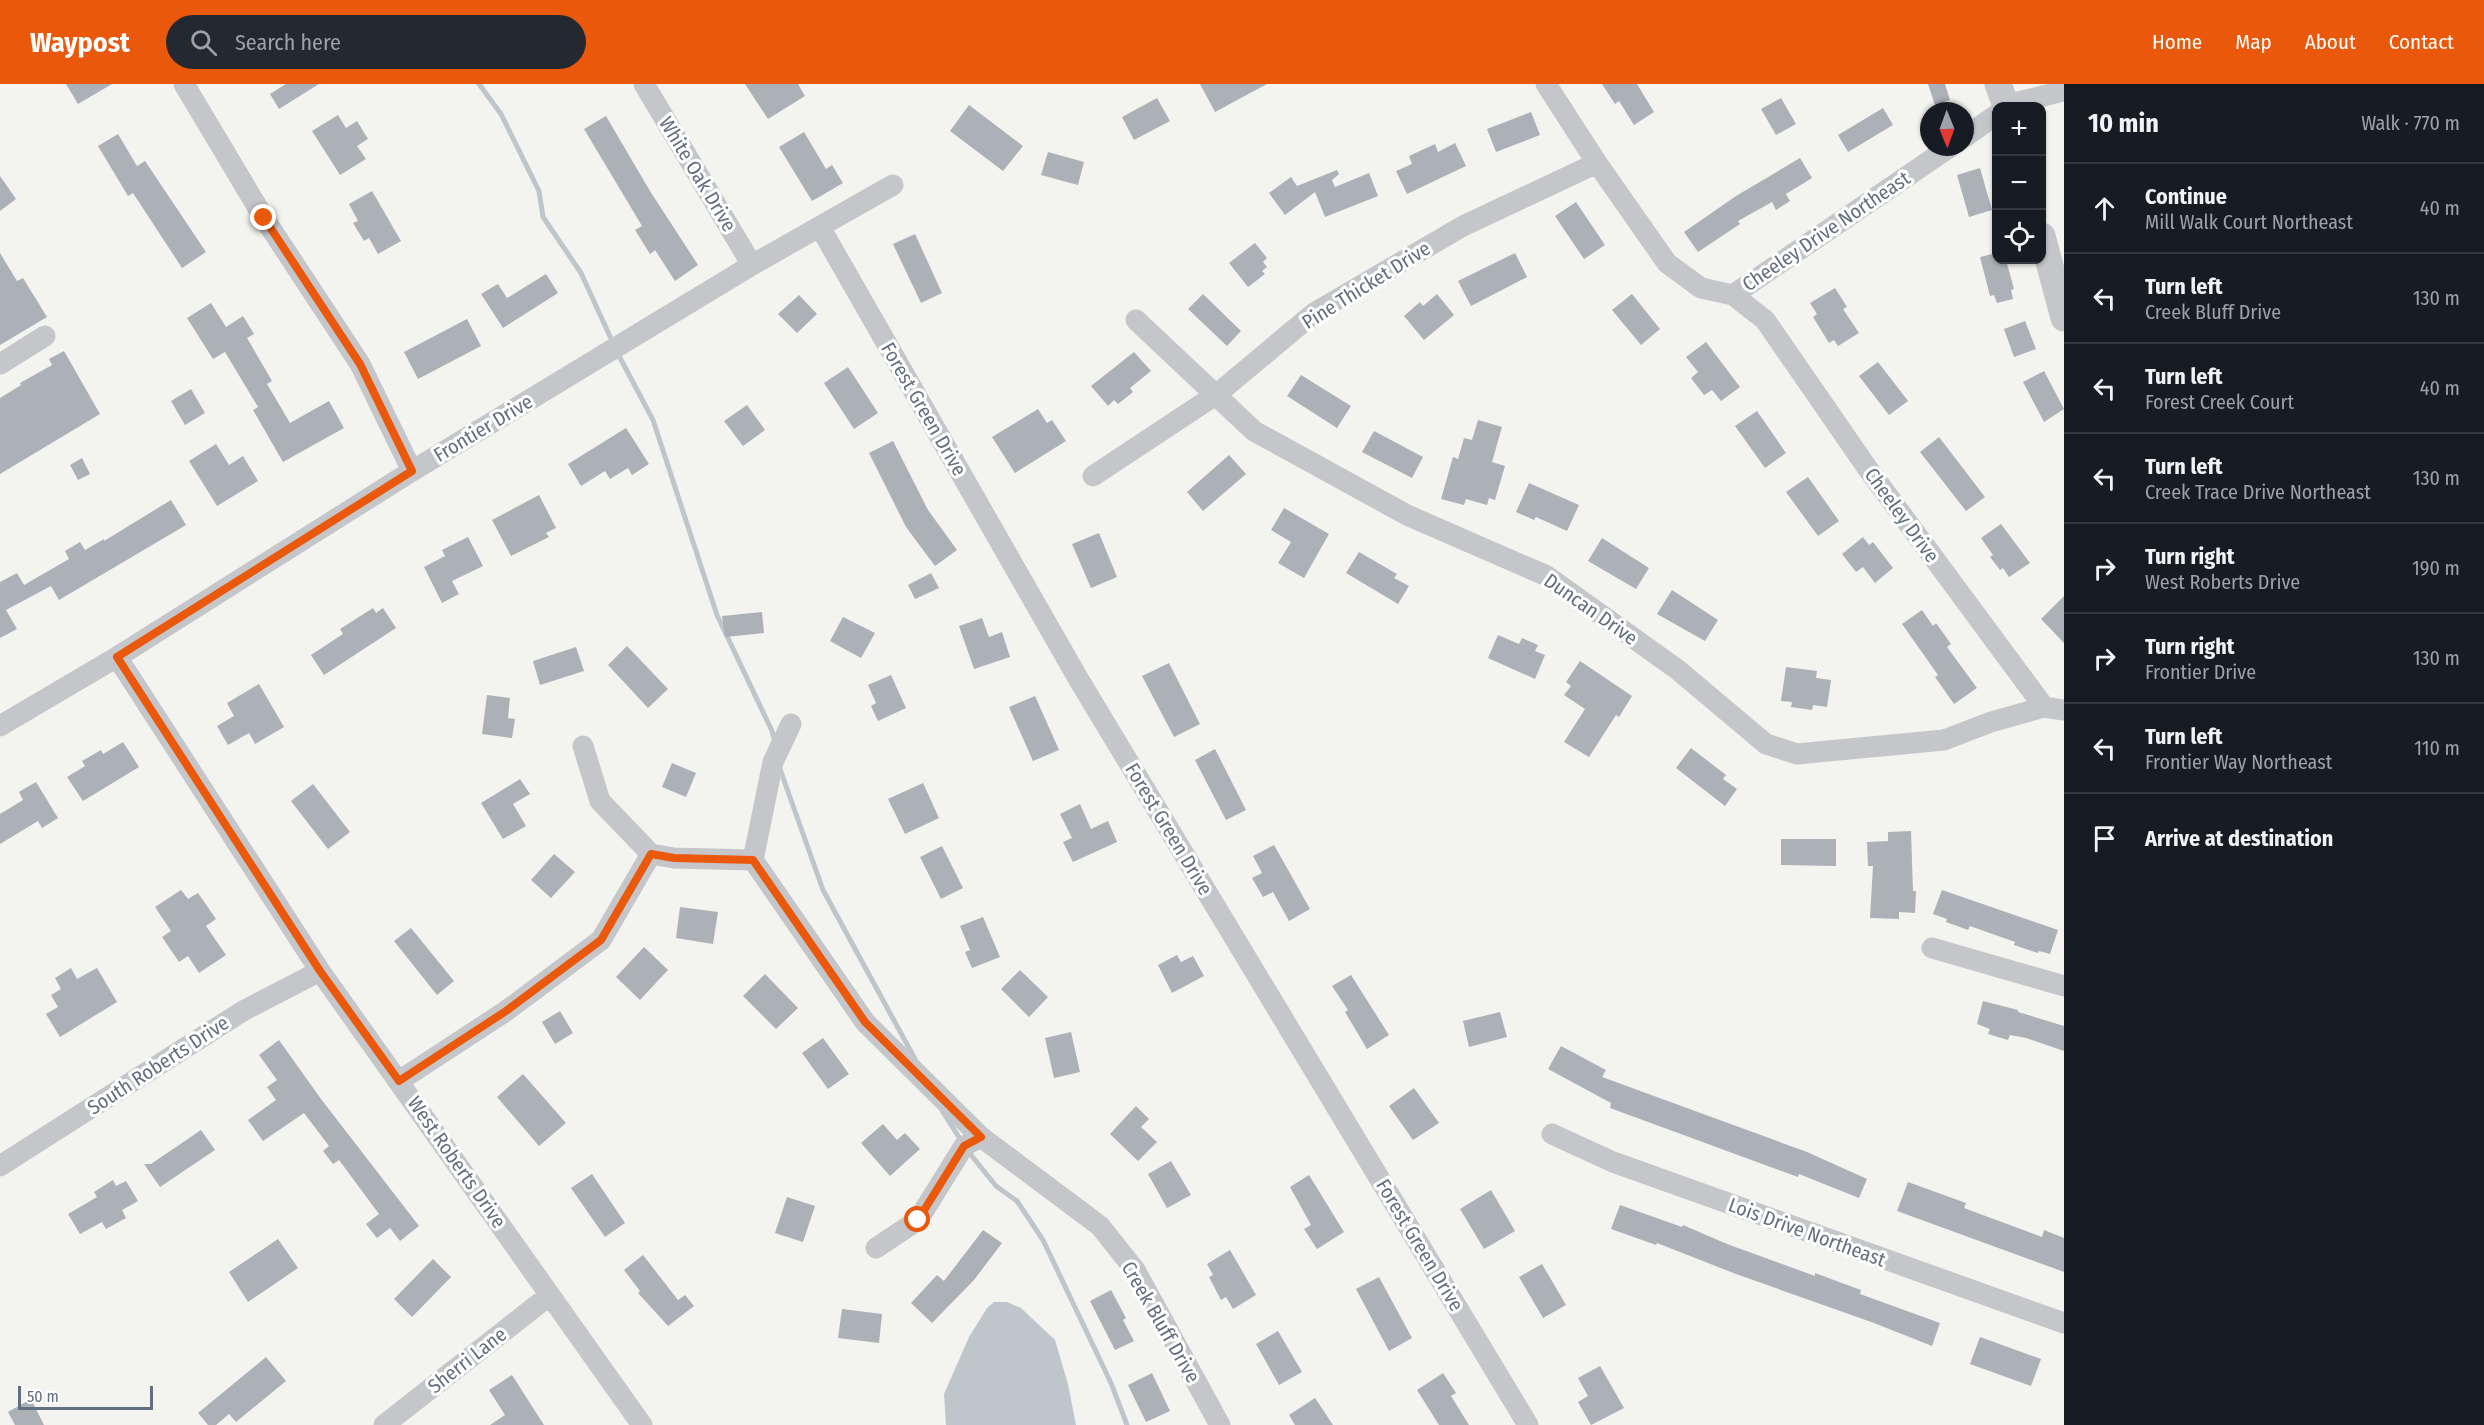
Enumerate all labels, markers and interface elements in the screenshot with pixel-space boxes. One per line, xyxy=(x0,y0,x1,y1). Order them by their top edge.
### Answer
search box xyxy=(166,15,586,69)
text: Waypost xyxy=(30,26,130,59)
icon: search xyxy=(187,26,220,59)
text: Search here xyxy=(235,29,341,56)
text: Home xyxy=(2152,29,2202,55)
text: Map xyxy=(2235,29,2272,55)
text: About xyxy=(2305,29,2356,55)
text: Contact xyxy=(2389,29,2454,55)
north arrow xyxy=(1920,102,1974,156)
map controls xyxy=(1992,102,2046,264)
button: + xyxy=(1992,102,2046,156)
text: 10 min xyxy=(2088,108,2159,139)
text: Walk · 770 m xyxy=(2361,111,2460,135)
street label: White Oak Drive xyxy=(654,112,742,236)
button: − xyxy=(1992,156,2046,210)
street label: Cheeley Drive Northeast xyxy=(1738,166,1915,296)
text: Continue xyxy=(2145,183,2227,210)
icon: ahead xyxy=(2088,192,2121,225)
text: 40 m xyxy=(2420,196,2460,220)
route end xyxy=(250,204,276,230)
button: locate xyxy=(1992,210,2046,264)
text: Mill Walk Court Northeast xyxy=(2145,210,2353,234)
street label: Pine Thicket Drive xyxy=(1297,236,1435,334)
text: Turn left xyxy=(2145,273,2223,300)
icon: left xyxy=(2088,282,2121,315)
text: 130 m xyxy=(2413,286,2460,310)
text: Creek Bluff Drive xyxy=(2145,300,2281,324)
street label: Forest Green Drive xyxy=(876,338,972,480)
text: Turn left xyxy=(2145,363,2223,390)
icon: left xyxy=(2088,372,2121,405)
text: 40 m xyxy=(2420,376,2460,400)
street label: Frontier Drive xyxy=(429,389,537,467)
text: Forest Creek Court xyxy=(2145,390,2294,414)
text: Turn left xyxy=(2145,453,2223,480)
icon: left xyxy=(2088,462,2121,495)
street label: Cheeley Drive xyxy=(1860,463,1944,567)
text: 130 m xyxy=(2413,466,2460,490)
text: Creek Trace Drive Northeast xyxy=(2145,480,2371,504)
text: Turn right xyxy=(2145,543,2234,570)
icon: right xyxy=(2088,552,2121,585)
text: 190 m xyxy=(2412,556,2460,580)
street label: Duncan Drive xyxy=(1540,568,1642,650)
text: West Roberts Drive xyxy=(2145,570,2300,594)
text: Turn right xyxy=(2145,633,2234,660)
icon: right xyxy=(2088,642,2121,675)
text: 130 m xyxy=(2413,646,2460,670)
text: Frontier Drive xyxy=(2145,660,2256,684)
text: Turn left xyxy=(2145,723,2223,750)
icon: left xyxy=(2088,732,2121,765)
text: 110 m xyxy=(2414,736,2460,760)
text: Frontier Way Northeast xyxy=(2145,750,2332,774)
street label: Forest Green Drive xyxy=(1120,759,1218,899)
icon: arrive xyxy=(2088,822,2121,855)
text: Arrive at destination xyxy=(2145,825,2333,852)
street label: South Roberts Drive xyxy=(83,1010,233,1120)
street label: West Roberts Drive xyxy=(403,1092,511,1232)
street label: Forest Green Drive xyxy=(1371,1175,1469,1315)
street label: Lois Drive Northeast xyxy=(1725,1192,1889,1272)
route start xyxy=(904,1206,930,1232)
street label: Creek Bluff Drive xyxy=(1117,1257,1205,1387)
street label: Sherri Lane xyxy=(423,1322,511,1398)
scale bar xyxy=(18,1383,153,1410)
text: 50 m xyxy=(27,1387,59,1406)

